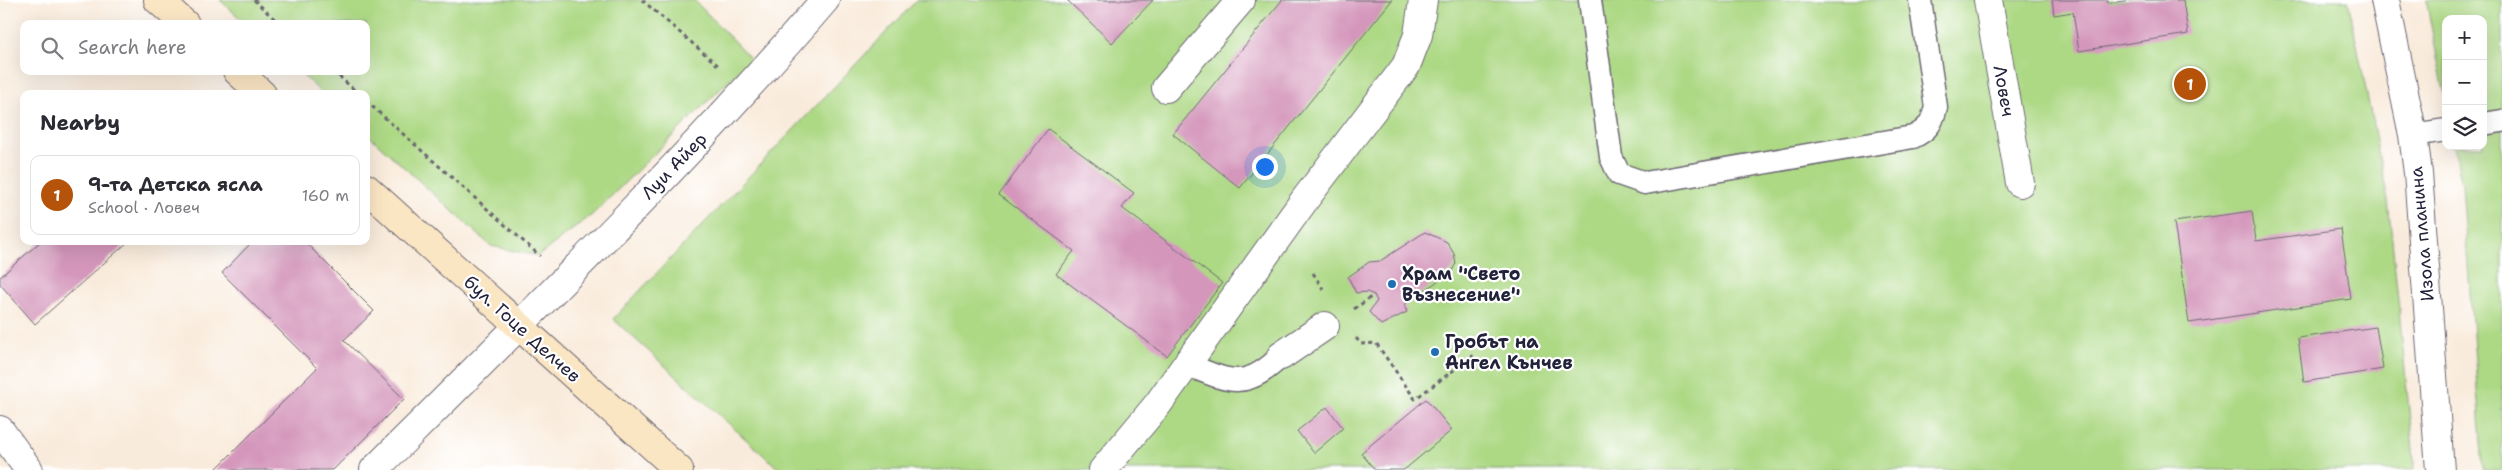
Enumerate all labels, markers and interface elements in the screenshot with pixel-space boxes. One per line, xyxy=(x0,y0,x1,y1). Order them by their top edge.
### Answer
map controls xyxy=(2442,15,2487,150)
button: + xyxy=(2442,15,2487,60)
search box xyxy=(20,20,370,75)
icon: search xyxy=(38,34,66,62)
text: Search here xyxy=(78,35,187,60)
button: − xyxy=(2442,60,2487,105)
street label: Ловеч xyxy=(1988,63,2020,119)
pin: 1 xyxy=(2174,65,2206,103)
button: layers xyxy=(2442,105,2487,150)
text: Nearby xyxy=(40,109,120,137)
street label: Луи Айер xyxy=(636,127,712,205)
your location xyxy=(1252,154,1278,180)
street label: Изола планина xyxy=(2404,166,2440,302)
text: 9-та Детска ясла xyxy=(88,172,263,197)
text: 1 xyxy=(53,185,61,206)
text: 160 m xyxy=(302,185,349,206)
text: School · Ловеч xyxy=(88,197,200,218)
place label: Храм ''Свето Възнесение'' xyxy=(1402,262,1521,307)
street label: бул. Гоце Делчев xyxy=(458,270,586,388)
marker: Храм ''Свето Възнесение'' xyxy=(1386,278,1398,290)
place label: Гробът на Ангел Кънчев xyxy=(1445,330,1573,375)
marker: Гробът на Ангел Кънчев xyxy=(1429,346,1441,358)

